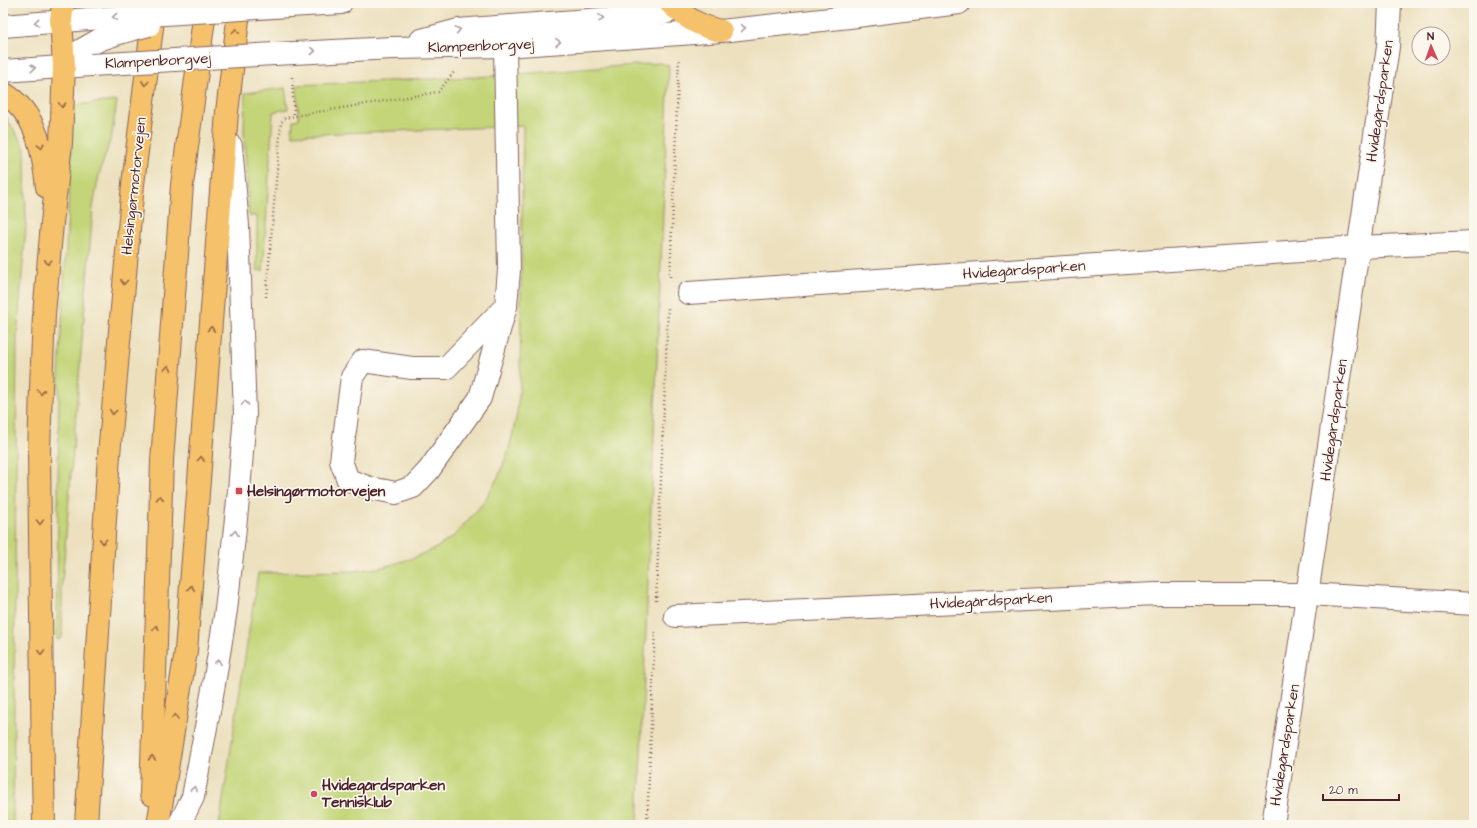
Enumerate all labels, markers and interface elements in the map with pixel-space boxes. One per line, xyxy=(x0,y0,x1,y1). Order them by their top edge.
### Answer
one-way arrow xyxy=(112,13,118,22)
one-way arrow xyxy=(598,14,604,23)
one-way arrow xyxy=(34,18,40,27)
one-way arrow xyxy=(740,24,746,33)
north arrow xyxy=(1411,26,1451,66)
one-way arrow xyxy=(454,27,461,35)
one-way arrow xyxy=(232,28,241,35)
text: N xyxy=(1427,29,1434,44)
street label: Klampenborgvej xyxy=(428,34,535,59)
one-way arrow xyxy=(555,38,561,47)
street label: Hvidegårdsparken xyxy=(1361,38,1400,163)
one-way arrow xyxy=(310,47,316,56)
street label: Klampenborgvej xyxy=(104,48,212,75)
one-way arrow xyxy=(30,64,36,73)
one-way arrow xyxy=(141,80,150,86)
one-way arrow xyxy=(58,102,67,108)
street label: Helsingørmotorvejen xyxy=(116,116,153,256)
one-way arrow xyxy=(36,142,45,149)
street label: Hvidegårdsparken xyxy=(962,255,1087,286)
one-way arrow xyxy=(44,259,53,265)
one-way arrow xyxy=(119,279,128,285)
one-way arrow xyxy=(206,326,215,332)
street label: Hvidegårdsparken xyxy=(1315,357,1354,482)
one-way arrow xyxy=(164,365,173,371)
one-way arrow xyxy=(36,389,45,395)
one-way arrow xyxy=(241,400,249,406)
one-way arrow xyxy=(108,409,117,415)
one-way arrow xyxy=(196,456,205,462)
place label: Helsingørmotorvejen xyxy=(247,481,386,504)
marker: Helsingørmotorvejen xyxy=(234,486,244,496)
one-way arrow xyxy=(156,495,165,501)
one-way arrow xyxy=(36,519,44,525)
one-way arrow xyxy=(230,530,239,536)
one-way arrow xyxy=(99,538,108,544)
one-way arrow xyxy=(186,585,195,591)
street label: Hvidegårdsparken xyxy=(929,587,1053,616)
one-way arrow xyxy=(152,625,161,631)
one-way arrow xyxy=(37,649,45,655)
one-way arrow xyxy=(213,658,222,665)
street label: Hvidegårdsparken xyxy=(1265,682,1306,807)
one-way arrow xyxy=(170,714,179,720)
one-way arrow xyxy=(148,755,157,761)
place label: Hvidegårdsparken Tennisklub xyxy=(321,775,445,813)
scale bar xyxy=(1323,776,1399,802)
text: 20 m xyxy=(1329,782,1358,799)
one-way arrow xyxy=(189,786,198,793)
marker: Hvidegårdsparken Tennisklub xyxy=(309,789,319,799)

